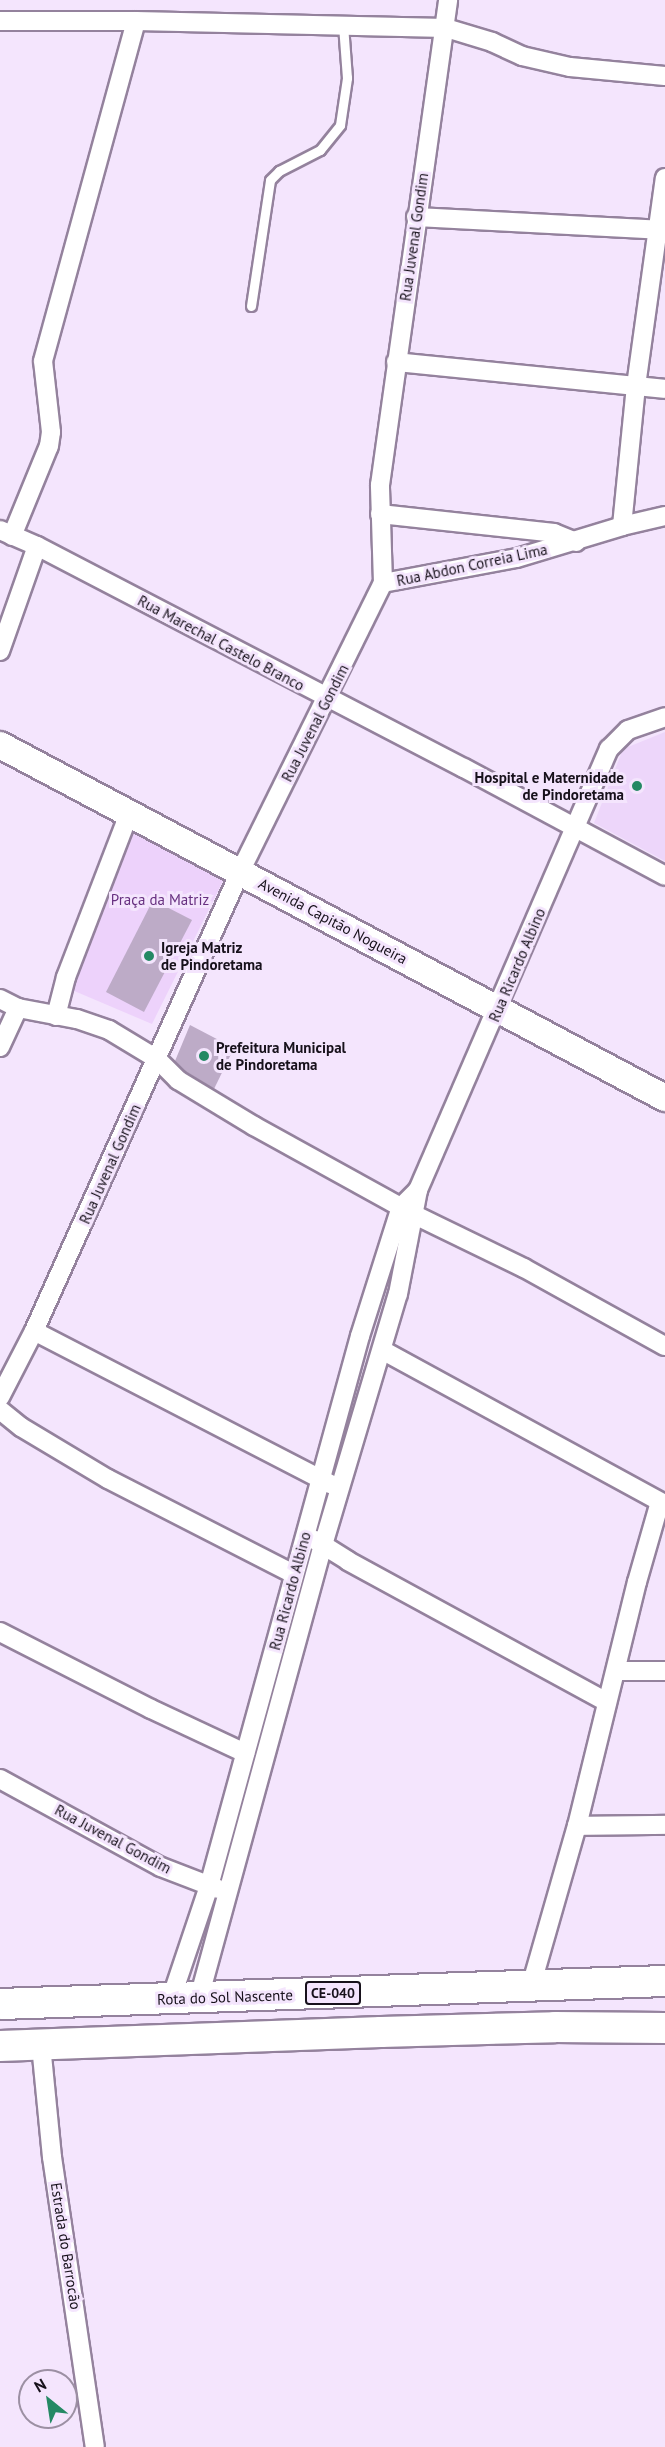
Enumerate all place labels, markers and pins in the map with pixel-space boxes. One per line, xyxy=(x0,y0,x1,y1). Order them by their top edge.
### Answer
place label: Hospital e Maternidade de Pindoretama xyxy=(474,768,624,803)
marker: Hospital e Maternidade de Pindoretama xyxy=(628,777,646,795)
place label: Igreja Matriz de Pindoretama xyxy=(161,938,263,973)
marker: Igreja Matriz de Pindoretama xyxy=(142,949,156,963)
place label: Prefeitura Municipal de Pindoretama xyxy=(216,1038,346,1073)
marker: Prefeitura Municipal de Pindoretama xyxy=(197,1049,211,1063)

